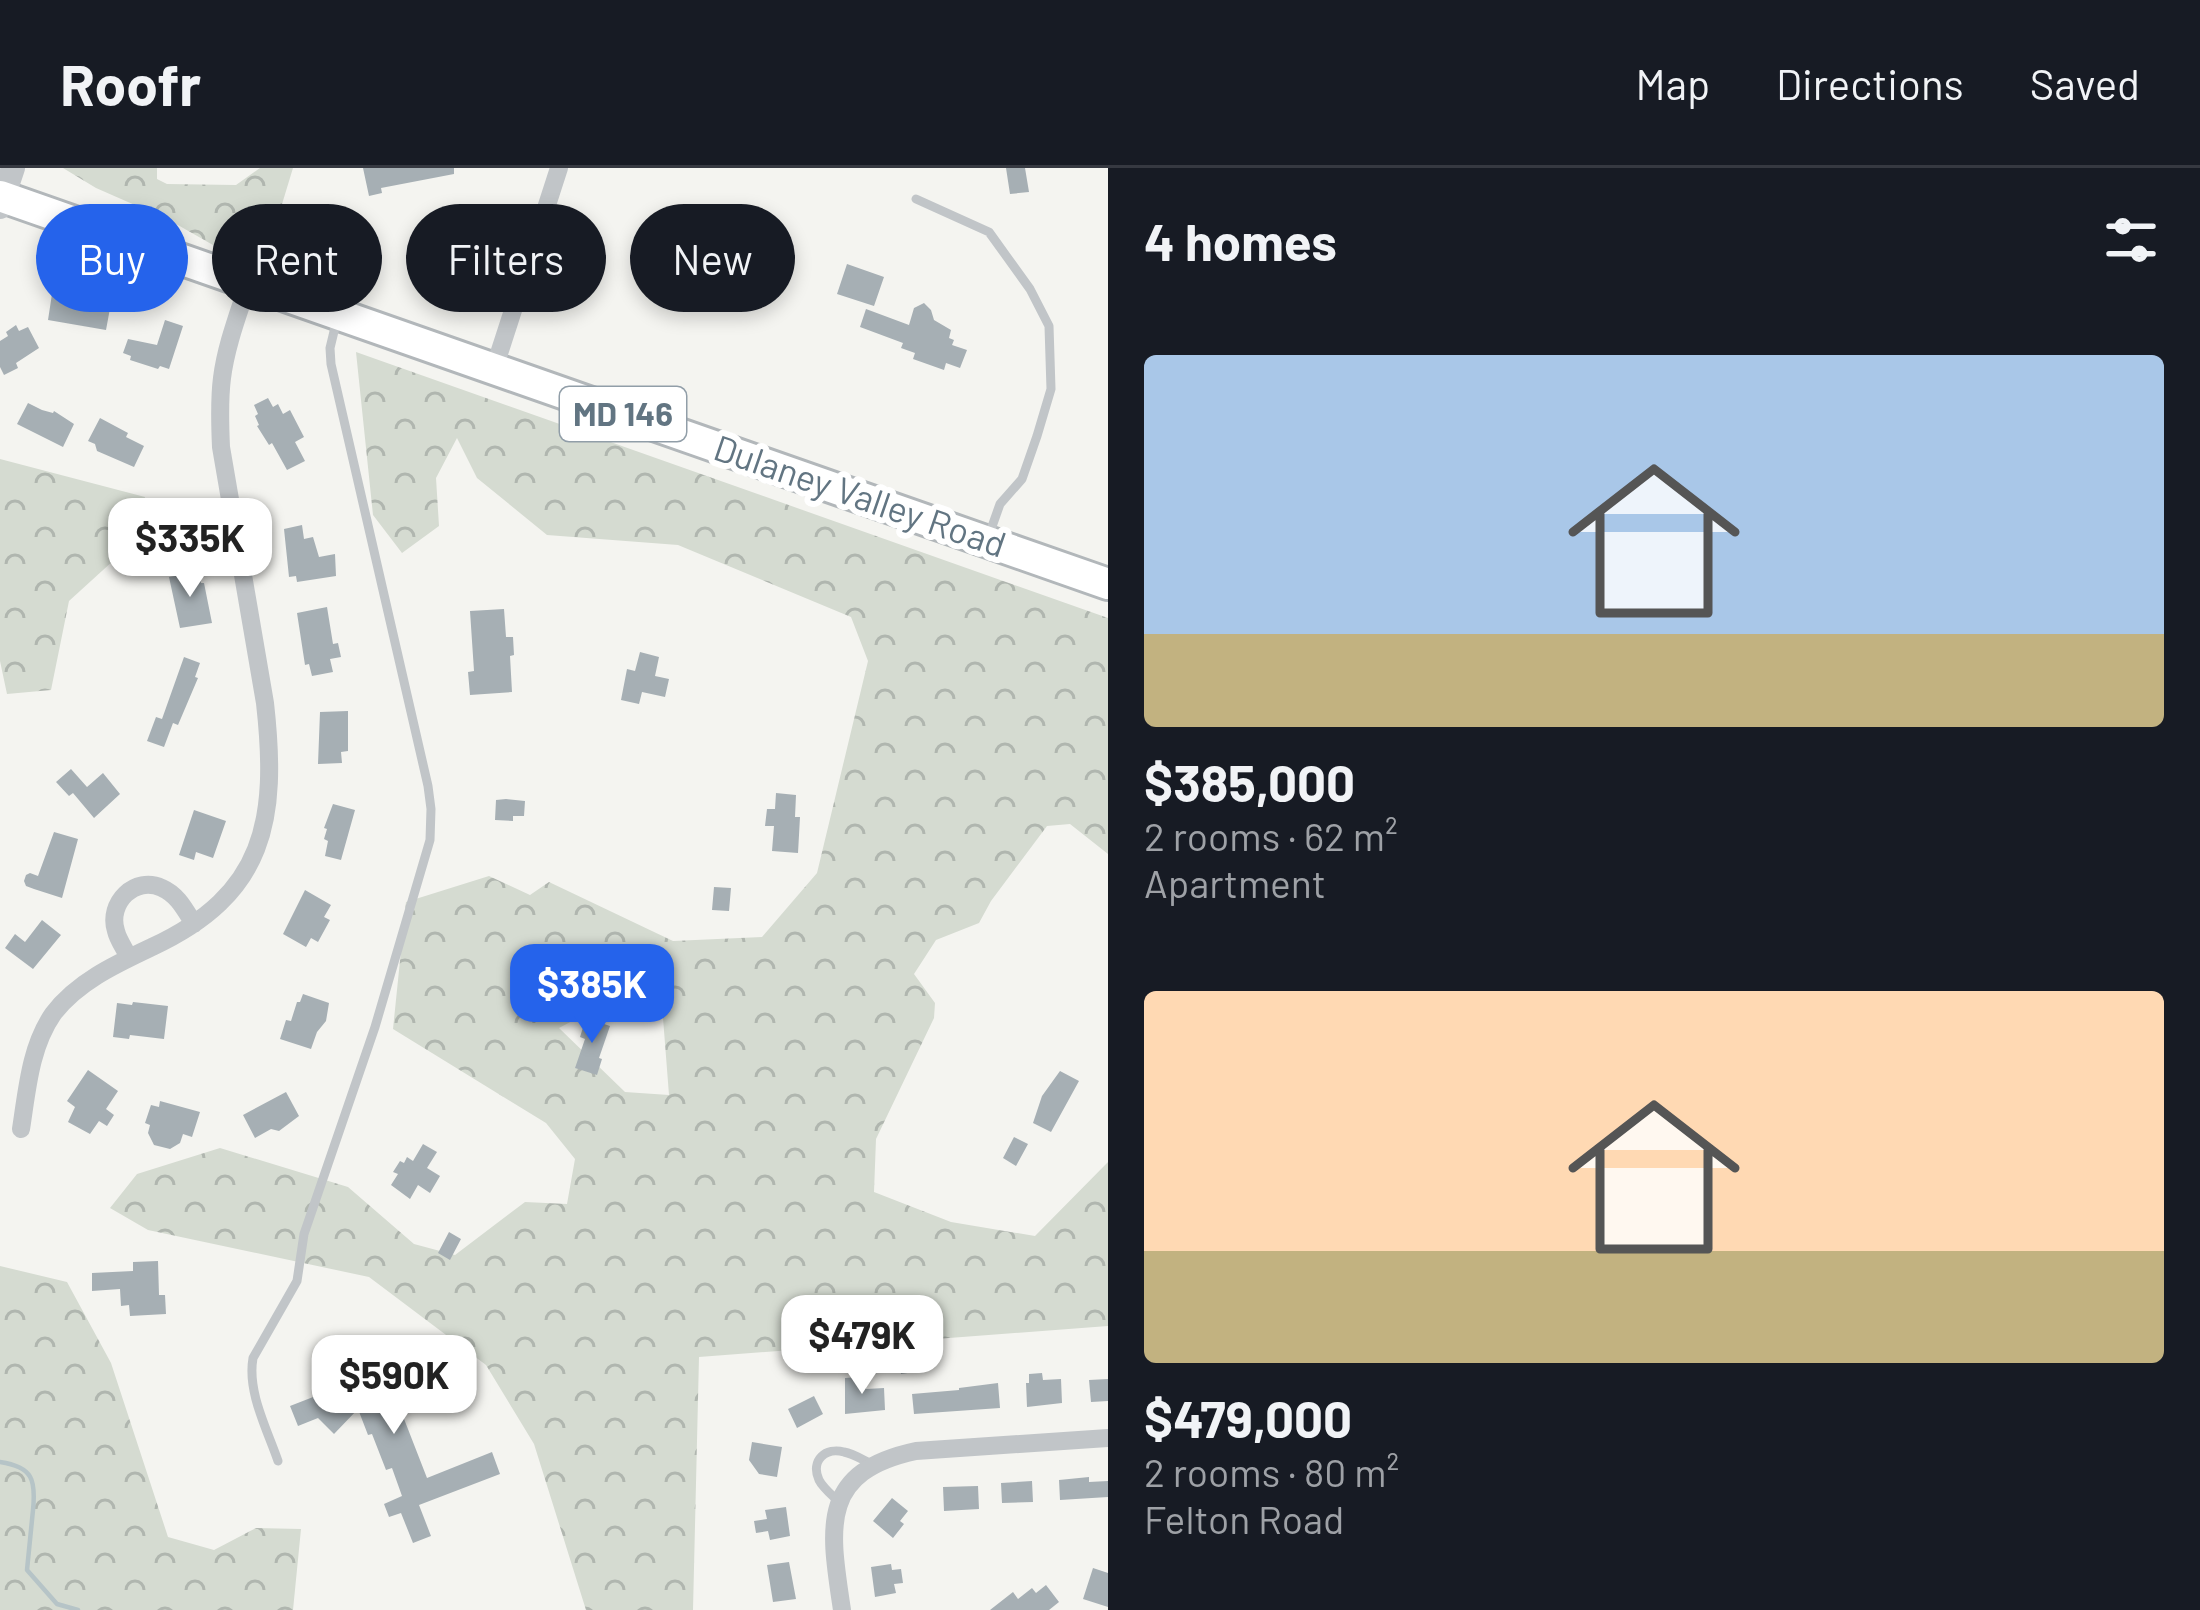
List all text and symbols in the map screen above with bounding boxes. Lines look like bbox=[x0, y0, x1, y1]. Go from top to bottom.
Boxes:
text: Roofr bbox=[60, 49, 201, 117]
text: Map bbox=[1635, 58, 1710, 108]
text: Directions bbox=[1776, 58, 1964, 108]
text: Saved bbox=[2030, 58, 2140, 108]
chip: Buy bbox=[36, 204, 188, 312]
chip: Rent bbox=[212, 204, 382, 312]
chip: Filters bbox=[406, 204, 606, 312]
chip: New bbox=[630, 204, 795, 312]
icon: filters bbox=[2098, 207, 2164, 273]
text: 4 homes bbox=[1144, 210, 1337, 271]
road number: MD 146 bbox=[560, 387, 686, 441]
street label: Dulaney Valley Road bbox=[709, 424, 1012, 565]
icon: home bbox=[1546, 433, 1762, 649]
pin: $335K bbox=[106, 498, 274, 600]
text: $335K bbox=[135, 513, 245, 560]
text: $385,000 bbox=[1144, 751, 1355, 812]
text: 2 rooms · 62 m² bbox=[1144, 812, 1398, 859]
text: Apartment bbox=[1144, 859, 1326, 906]
pin: $385K bbox=[508, 944, 676, 1046]
text: $385K bbox=[537, 959, 647, 1006]
icon: home bbox=[1546, 1069, 1762, 1285]
pin: $479K bbox=[778, 1295, 946, 1397]
text: $479K bbox=[808, 1310, 916, 1357]
pin: $590K bbox=[310, 1335, 478, 1437]
text: $590K bbox=[339, 1350, 449, 1397]
text: $479,000 bbox=[1144, 1387, 1352, 1448]
text: 2 rooms · 80 m² bbox=[1144, 1448, 1399, 1495]
text: Felton Road bbox=[1144, 1495, 1344, 1542]

